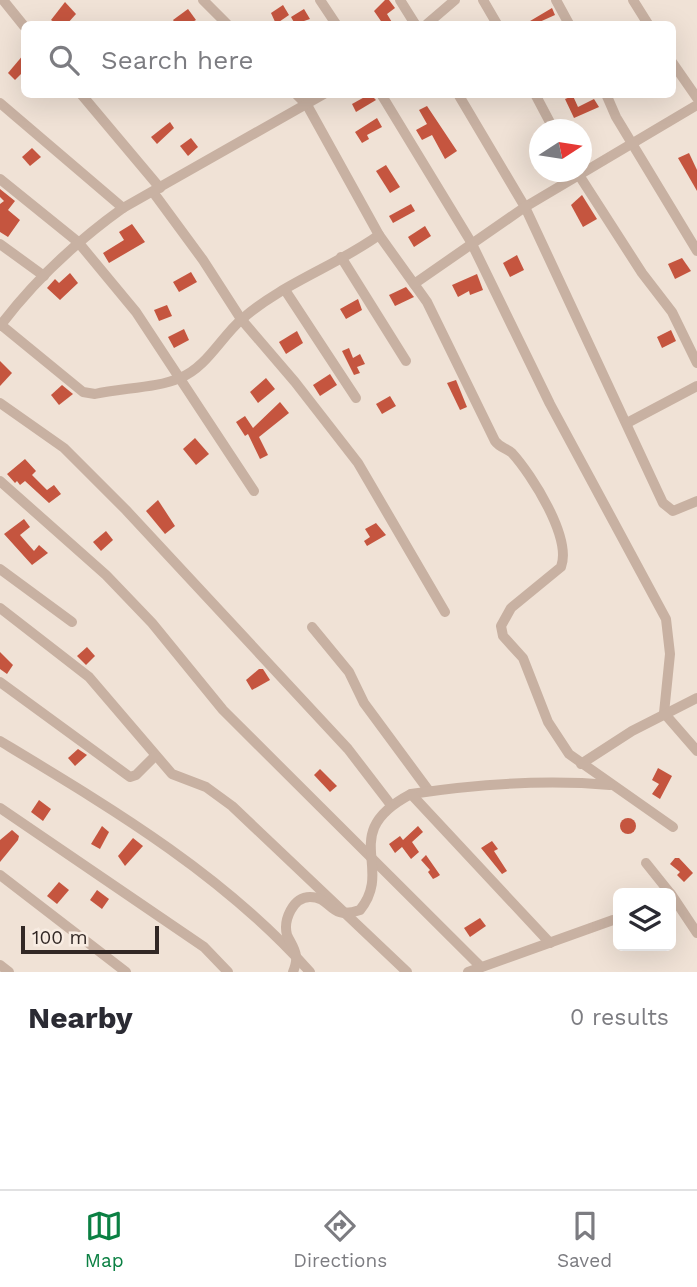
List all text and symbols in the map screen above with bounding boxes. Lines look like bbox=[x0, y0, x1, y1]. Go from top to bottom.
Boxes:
search box bbox=[21, 21, 676, 98]
icon: search bbox=[45, 41, 83, 79]
text: Search here bbox=[101, 45, 253, 75]
north arrow bbox=[529, 119, 592, 182]
map controls bbox=[613, 888, 676, 951]
button: layers bbox=[613, 888, 676, 951]
scale bar bbox=[21, 923, 159, 955]
text: 100 m bbox=[32, 926, 88, 949]
text: Nearby bbox=[28, 1000, 133, 1035]
text: 0 results bbox=[570, 1004, 669, 1031]
tab: Map bbox=[85, 1207, 124, 1272]
tab: Directions bbox=[293, 1207, 387, 1272]
tab: Saved bbox=[557, 1207, 612, 1272]

